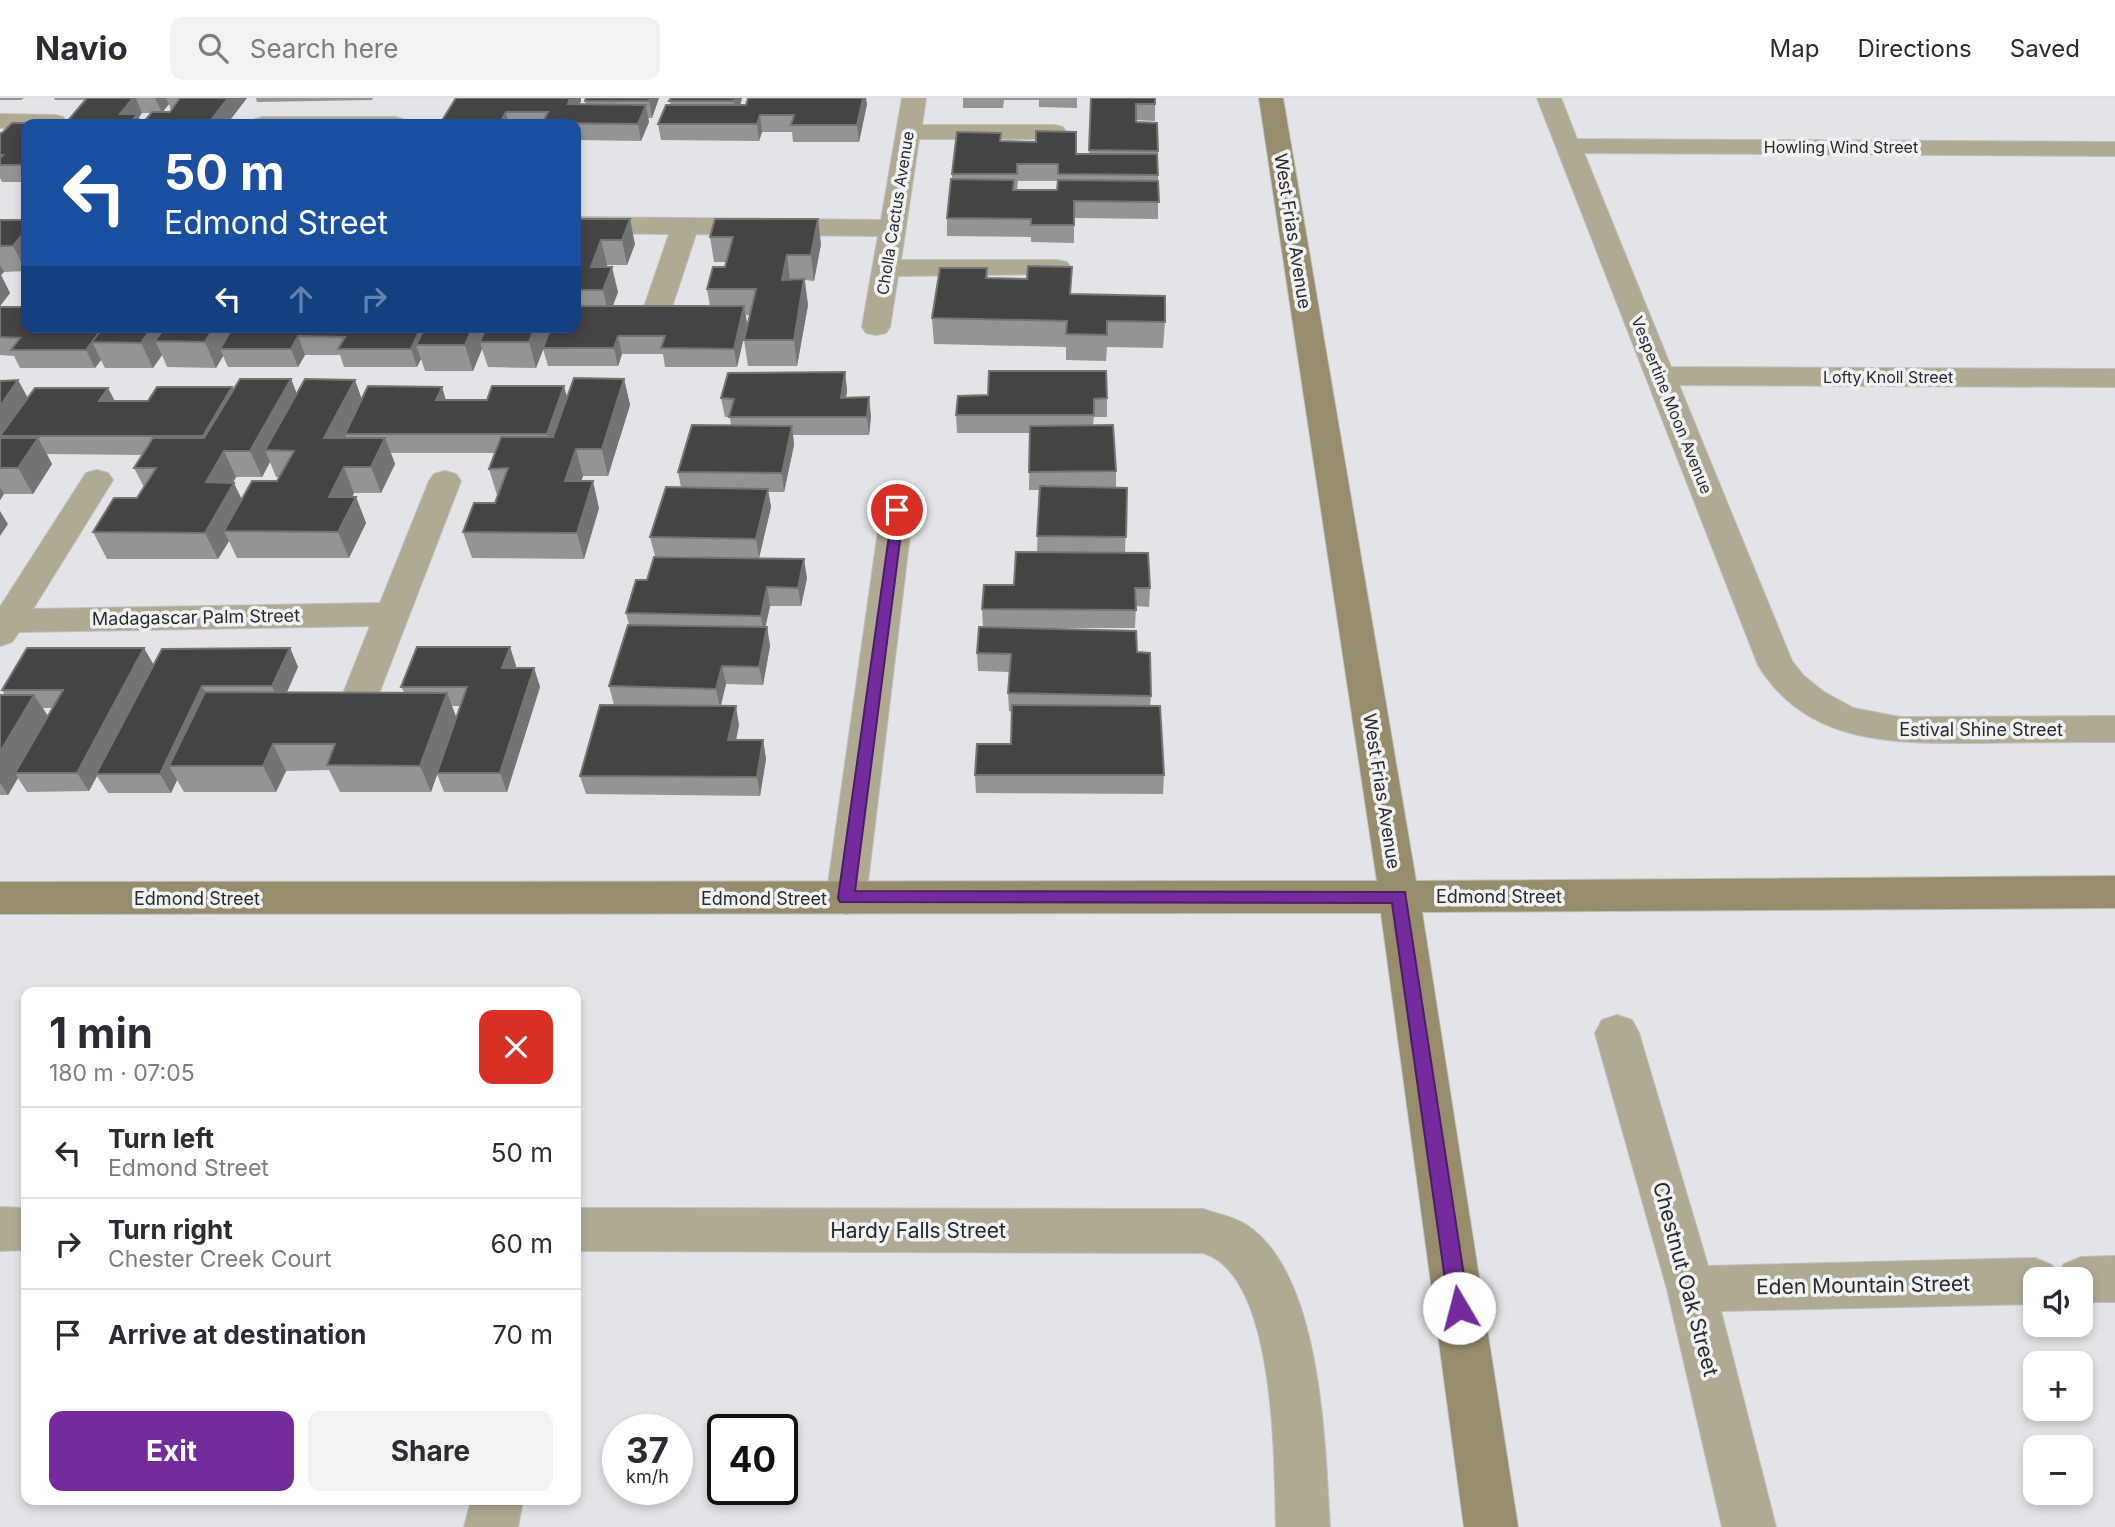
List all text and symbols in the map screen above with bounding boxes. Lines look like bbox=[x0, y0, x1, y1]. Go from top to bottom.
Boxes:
search box bbox=[170, 17, 660, 80]
text: Navio bbox=[35, 28, 128, 68]
icon: search bbox=[194, 29, 232, 67]
text: Search here bbox=[250, 33, 398, 64]
text: Map bbox=[1770, 34, 1819, 63]
text: Directions bbox=[1857, 34, 1972, 63]
text: Saved bbox=[2010, 34, 2080, 63]
street label: Cholla Cactus Avenue bbox=[872, 130, 918, 296]
street label: Howling Wind Street bbox=[1764, 137, 1918, 157]
text: 50 m bbox=[164, 143, 285, 202]
icon: left bbox=[49, 147, 140, 238]
street label: West Frias Avenue bbox=[1270, 152, 1316, 310]
text: Edmond Street bbox=[164, 203, 388, 242]
icon: left bbox=[209, 280, 247, 318]
icon: ahead bbox=[282, 280, 320, 318]
icon: right bbox=[355, 280, 393, 318]
street label: Vespertine Moon Avenue bbox=[1627, 313, 1717, 497]
street label: Lofty Knoll Street bbox=[1823, 367, 1953, 387]
pin bbox=[867, 480, 927, 540]
icon: arrive bbox=[878, 491, 916, 529]
street label: Madagascar Palm Street bbox=[92, 605, 300, 629]
street label: West Frias Avenue bbox=[1359, 712, 1405, 870]
street label: Estival Shine Street bbox=[1899, 719, 2063, 740]
street label: Edmond Street bbox=[1436, 886, 1562, 907]
street label: Edmond Street bbox=[134, 888, 260, 909]
street label: Edmond Street bbox=[701, 888, 827, 909]
text: 1 min bbox=[49, 1007, 153, 1058]
button: close bbox=[479, 1010, 553, 1084]
text: 180 m · 07:05 bbox=[49, 1059, 195, 1087]
text: Turn left bbox=[108, 1123, 214, 1154]
icon: left bbox=[49, 1134, 87, 1172]
text: 50 m bbox=[491, 1137, 553, 1168]
text: Edmond Street bbox=[108, 1154, 269, 1182]
street label: Chestnut Oak Street bbox=[1648, 1179, 1724, 1379]
text: Turn right bbox=[108, 1214, 233, 1245]
street label: Hardy Falls Street bbox=[830, 1218, 1006, 1243]
icon: right bbox=[49, 1225, 87, 1263]
text: 60 m bbox=[490, 1228, 553, 1259]
text: Chester Creek Court bbox=[108, 1245, 332, 1273]
map controls bbox=[2023, 1267, 2093, 1505]
button: sound bbox=[2023, 1267, 2093, 1337]
position arrow bbox=[1422, 1271, 1496, 1345]
street label: Eden Mountain Street bbox=[1756, 1271, 1970, 1299]
icon: arrive bbox=[49, 1316, 87, 1354]
text: Arrive at destination bbox=[108, 1319, 367, 1350]
text: 70 m bbox=[492, 1319, 553, 1350]
button: + bbox=[2023, 1351, 2093, 1421]
button: Exit bbox=[49, 1411, 294, 1491]
button: Share bbox=[308, 1411, 553, 1491]
speed limit sign: 40 bbox=[707, 1414, 798, 1505]
text: 37 bbox=[626, 1429, 669, 1471]
button: − bbox=[2023, 1435, 2093, 1505]
text: km/h bbox=[626, 1466, 669, 1487]

